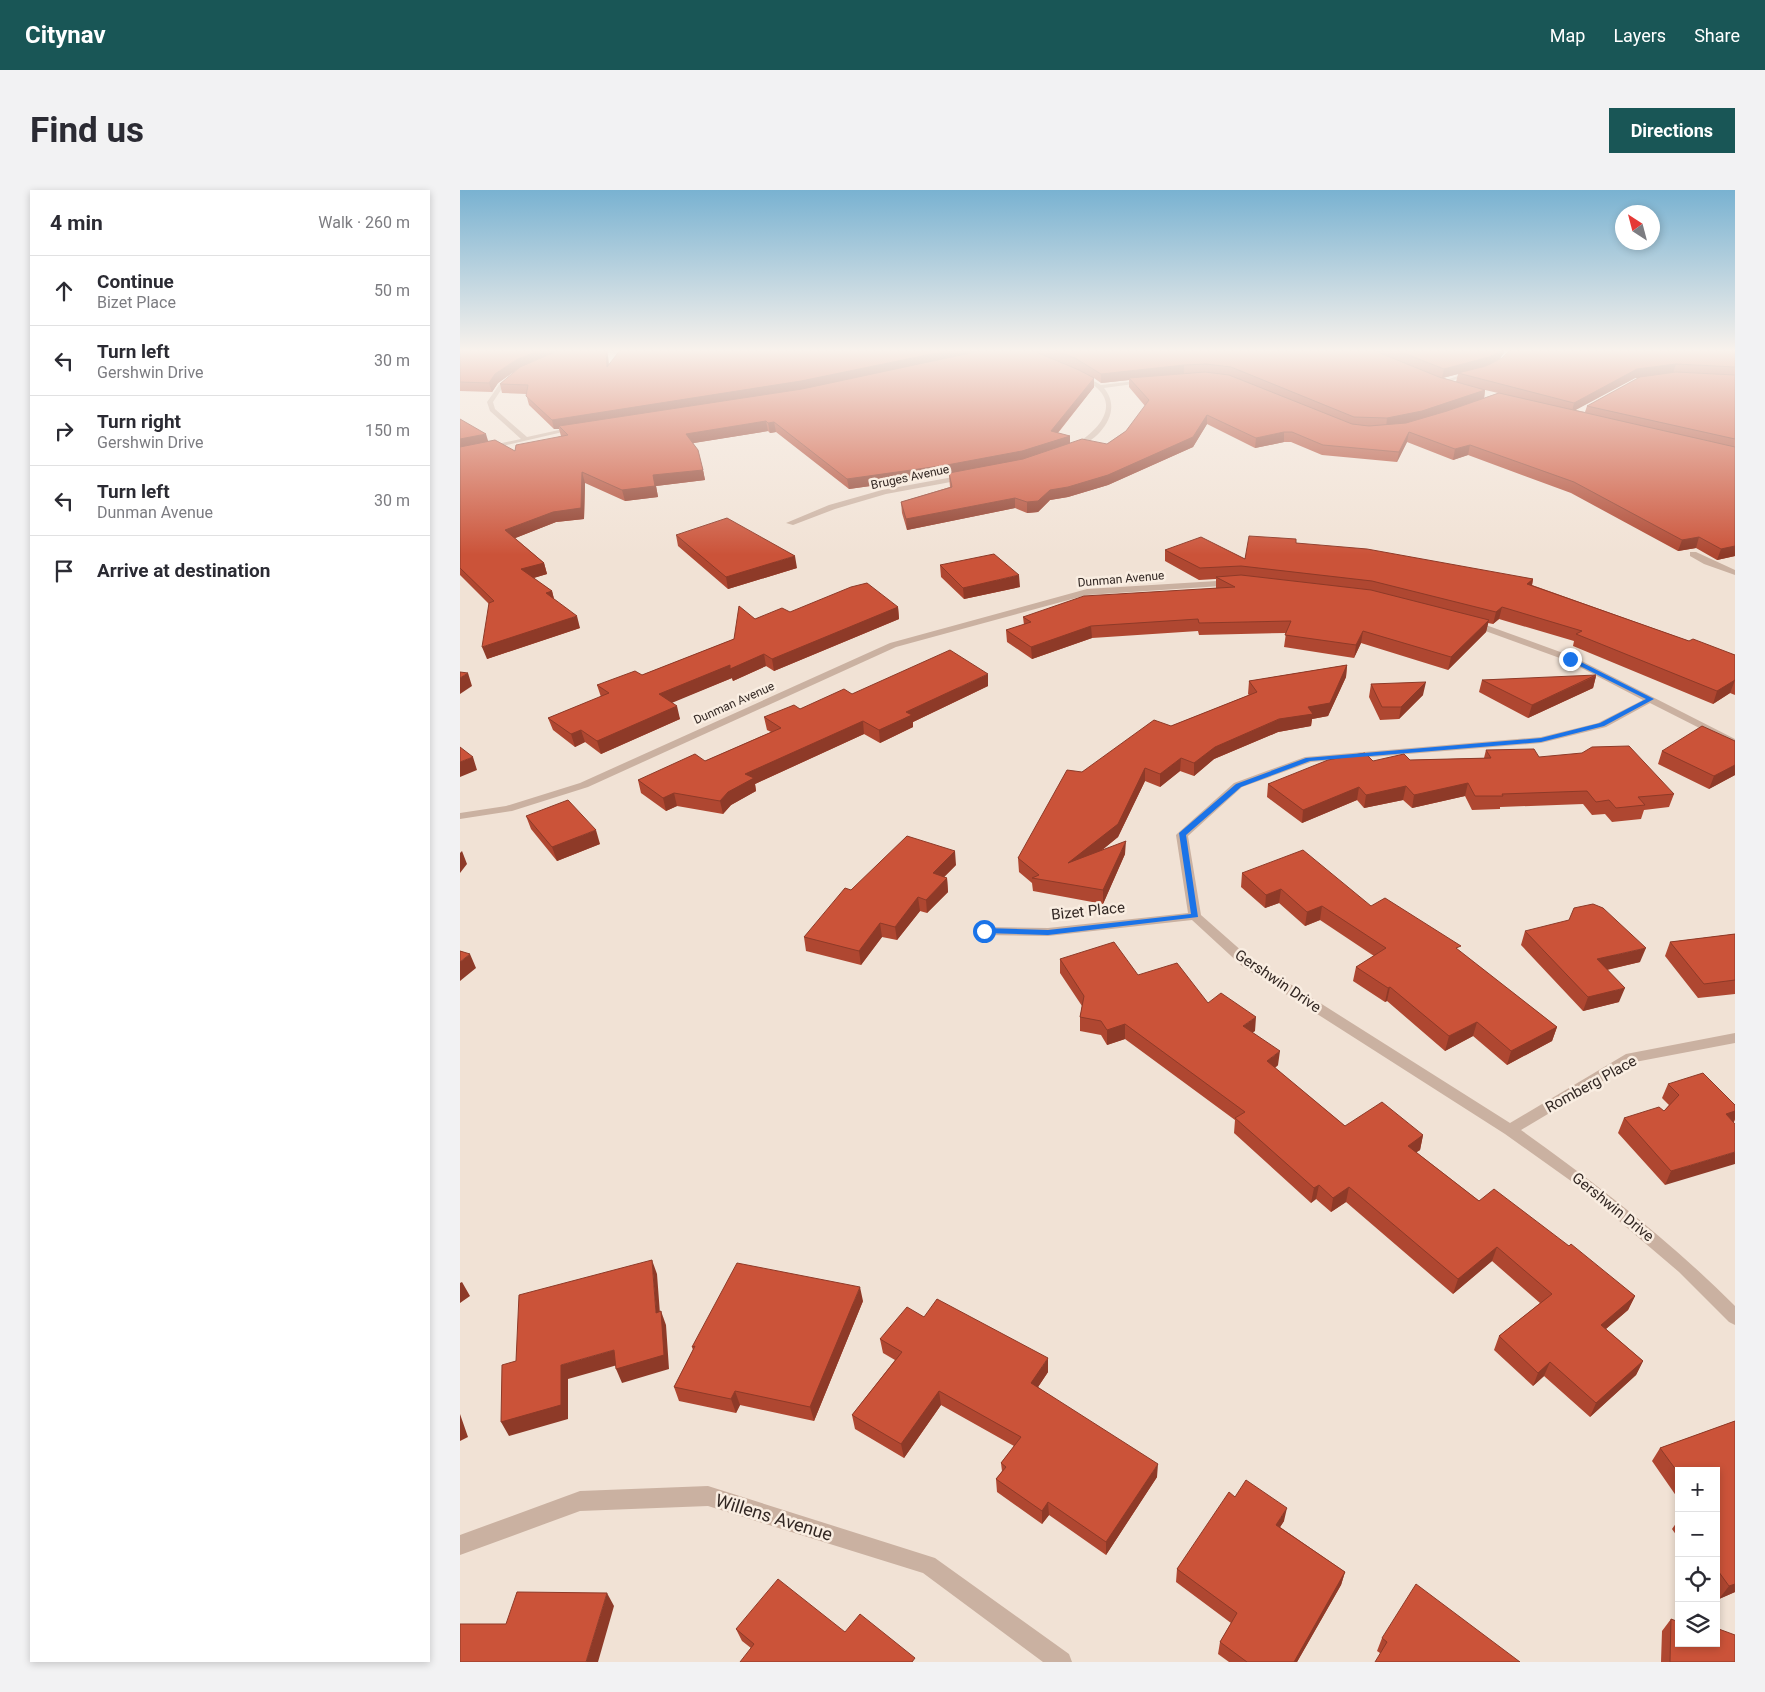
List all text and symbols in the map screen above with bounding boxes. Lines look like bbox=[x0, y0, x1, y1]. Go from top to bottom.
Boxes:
text: Citynav bbox=[25, 21, 106, 49]
text: Map bbox=[1550, 25, 1585, 46]
text: Layers bbox=[1613, 25, 1666, 46]
text: Share bbox=[1694, 25, 1740, 46]
button: Directions bbox=[1609, 108, 1735, 153]
text: Find us bbox=[30, 110, 144, 151]
north arrow bbox=[1615, 205, 1660, 250]
text: 4 min bbox=[50, 211, 103, 235]
text: Walk · 260 m bbox=[318, 213, 410, 232]
text: Continue bbox=[97, 270, 174, 293]
icon: ahead bbox=[50, 277, 78, 305]
text: 50 m bbox=[374, 281, 410, 300]
text: Bizet Place bbox=[97, 293, 176, 312]
text: Turn left bbox=[97, 340, 170, 363]
icon: left bbox=[50, 347, 78, 375]
text: 30 m bbox=[374, 351, 410, 370]
text: Gershwin Drive bbox=[97, 363, 204, 382]
text: Turn right bbox=[97, 410, 181, 433]
icon: right bbox=[50, 417, 78, 445]
text: 150 m bbox=[365, 421, 410, 440]
text: Gershwin Drive bbox=[97, 433, 204, 452]
street label: Bruges Avenue bbox=[870, 462, 950, 492]
text: Turn left bbox=[97, 480, 170, 503]
icon: left bbox=[50, 487, 78, 515]
text: 30 m bbox=[374, 491, 410, 510]
text: Dunman Avenue bbox=[97, 503, 213, 522]
icon: arrive bbox=[50, 557, 78, 585]
text: Arrive at destination bbox=[97, 559, 270, 582]
street label: Dunman Avenue bbox=[1077, 568, 1165, 590]
route end bbox=[1559, 648, 1582, 671]
street label: Dunman Avenue bbox=[691, 679, 777, 727]
street label: Bizet Place bbox=[1050, 898, 1126, 924]
route start bbox=[973, 920, 996, 943]
street label: Gershwin Drive bbox=[1232, 946, 1324, 1016]
street label: Romberg Place bbox=[1542, 1052, 1640, 1116]
street label: Gershwin Drive bbox=[1569, 1169, 1658, 1245]
map controls bbox=[1675, 1467, 1720, 1647]
button: + bbox=[1675, 1467, 1720, 1512]
street label: Willens Avenue bbox=[713, 1489, 835, 1545]
button: − bbox=[1675, 1512, 1720, 1557]
button: locate bbox=[1675, 1557, 1720, 1602]
button: layers bbox=[1675, 1602, 1720, 1647]

